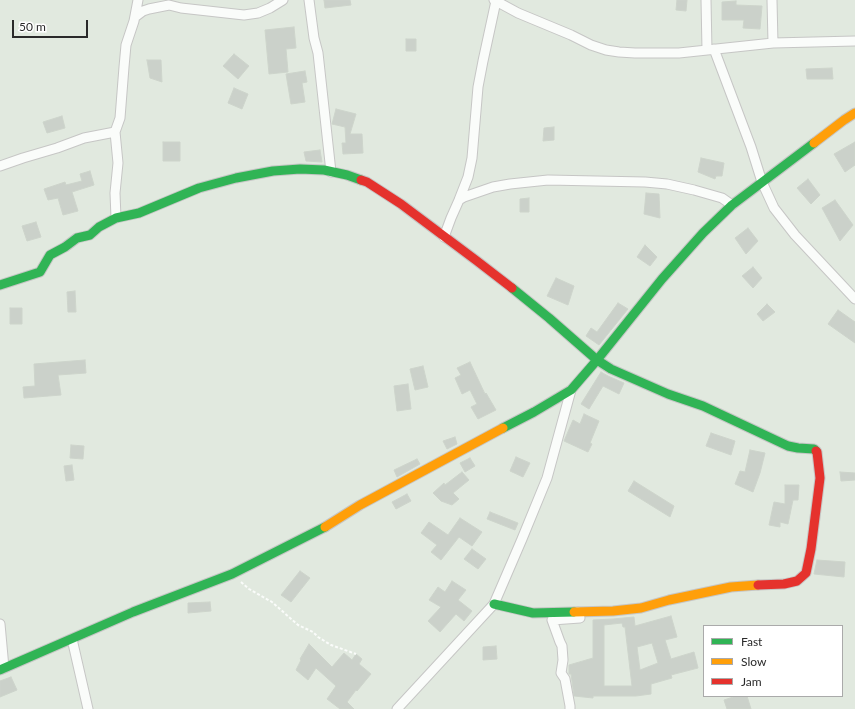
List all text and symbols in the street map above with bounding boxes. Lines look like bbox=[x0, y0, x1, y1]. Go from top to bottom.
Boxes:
scale bar bbox=[14, 12, 90, 38]
text: 50 m bbox=[19, 19, 46, 34]
legend bbox=[703, 625, 843, 697]
text: Fast bbox=[741, 634, 762, 649]
text: Slow bbox=[741, 654, 766, 669]
text: Jam bbox=[741, 674, 762, 689]

